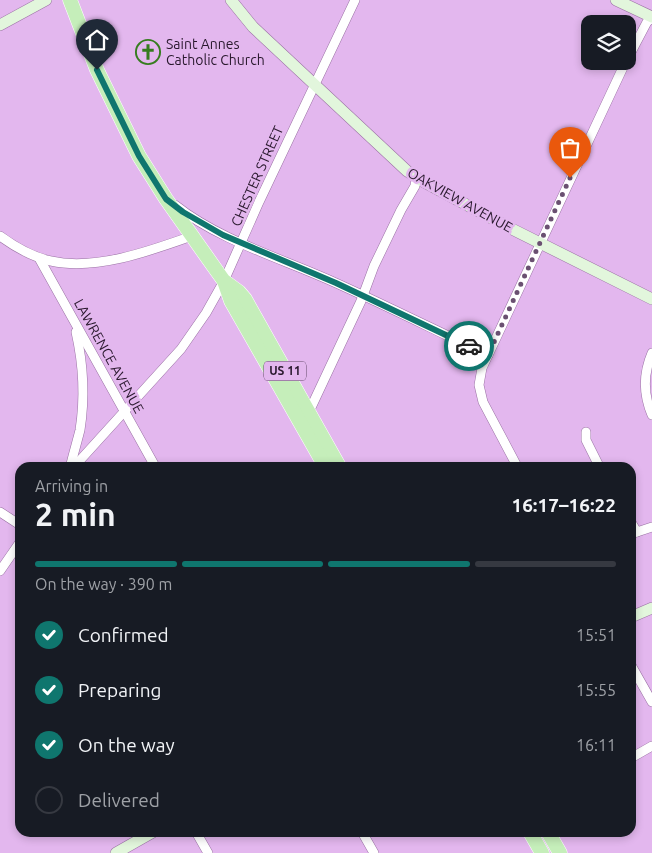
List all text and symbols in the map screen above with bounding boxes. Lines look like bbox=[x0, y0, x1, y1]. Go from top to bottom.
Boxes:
map controls bbox=[581, 15, 636, 70]
button: layers bbox=[581, 15, 636, 70]
pin bbox=[76, 19, 118, 70]
icon: home bbox=[83, 26, 111, 54]
place label: Saint Annes Catholic Church bbox=[166, 36, 265, 68]
church icon: Saint Annes Catholic Church bbox=[135, 39, 161, 65]
street label: CHESTER STREET bbox=[228, 123, 286, 229]
pin bbox=[549, 127, 591, 178]
icon: bag bbox=[556, 134, 584, 162]
street label: OAKVIEW AVENUE bbox=[405, 164, 515, 236]
street label: LAWRENCE AVENUE bbox=[71, 296, 147, 416]
courier bbox=[444, 321, 494, 371]
icon: car bbox=[455, 332, 483, 360]
road number: US 11 bbox=[264, 362, 306, 381]
text: Arriving in bbox=[35, 477, 108, 495]
text: 16:17–16:22 bbox=[511, 494, 616, 516]
text: 2 min bbox=[35, 496, 116, 532]
text: On the way · 390 m bbox=[35, 575, 172, 593]
icon: check bbox=[35, 621, 63, 649]
text: Confirmed bbox=[78, 624, 169, 646]
text: 15:51 bbox=[576, 626, 616, 644]
icon: check bbox=[35, 676, 63, 704]
text: Preparing bbox=[78, 679, 162, 701]
text: 15:55 bbox=[576, 681, 616, 699]
icon: check bbox=[35, 731, 63, 759]
text: On the way bbox=[78, 734, 175, 756]
text: 16:11 bbox=[576, 736, 616, 754]
text: Delivered bbox=[78, 789, 160, 811]

